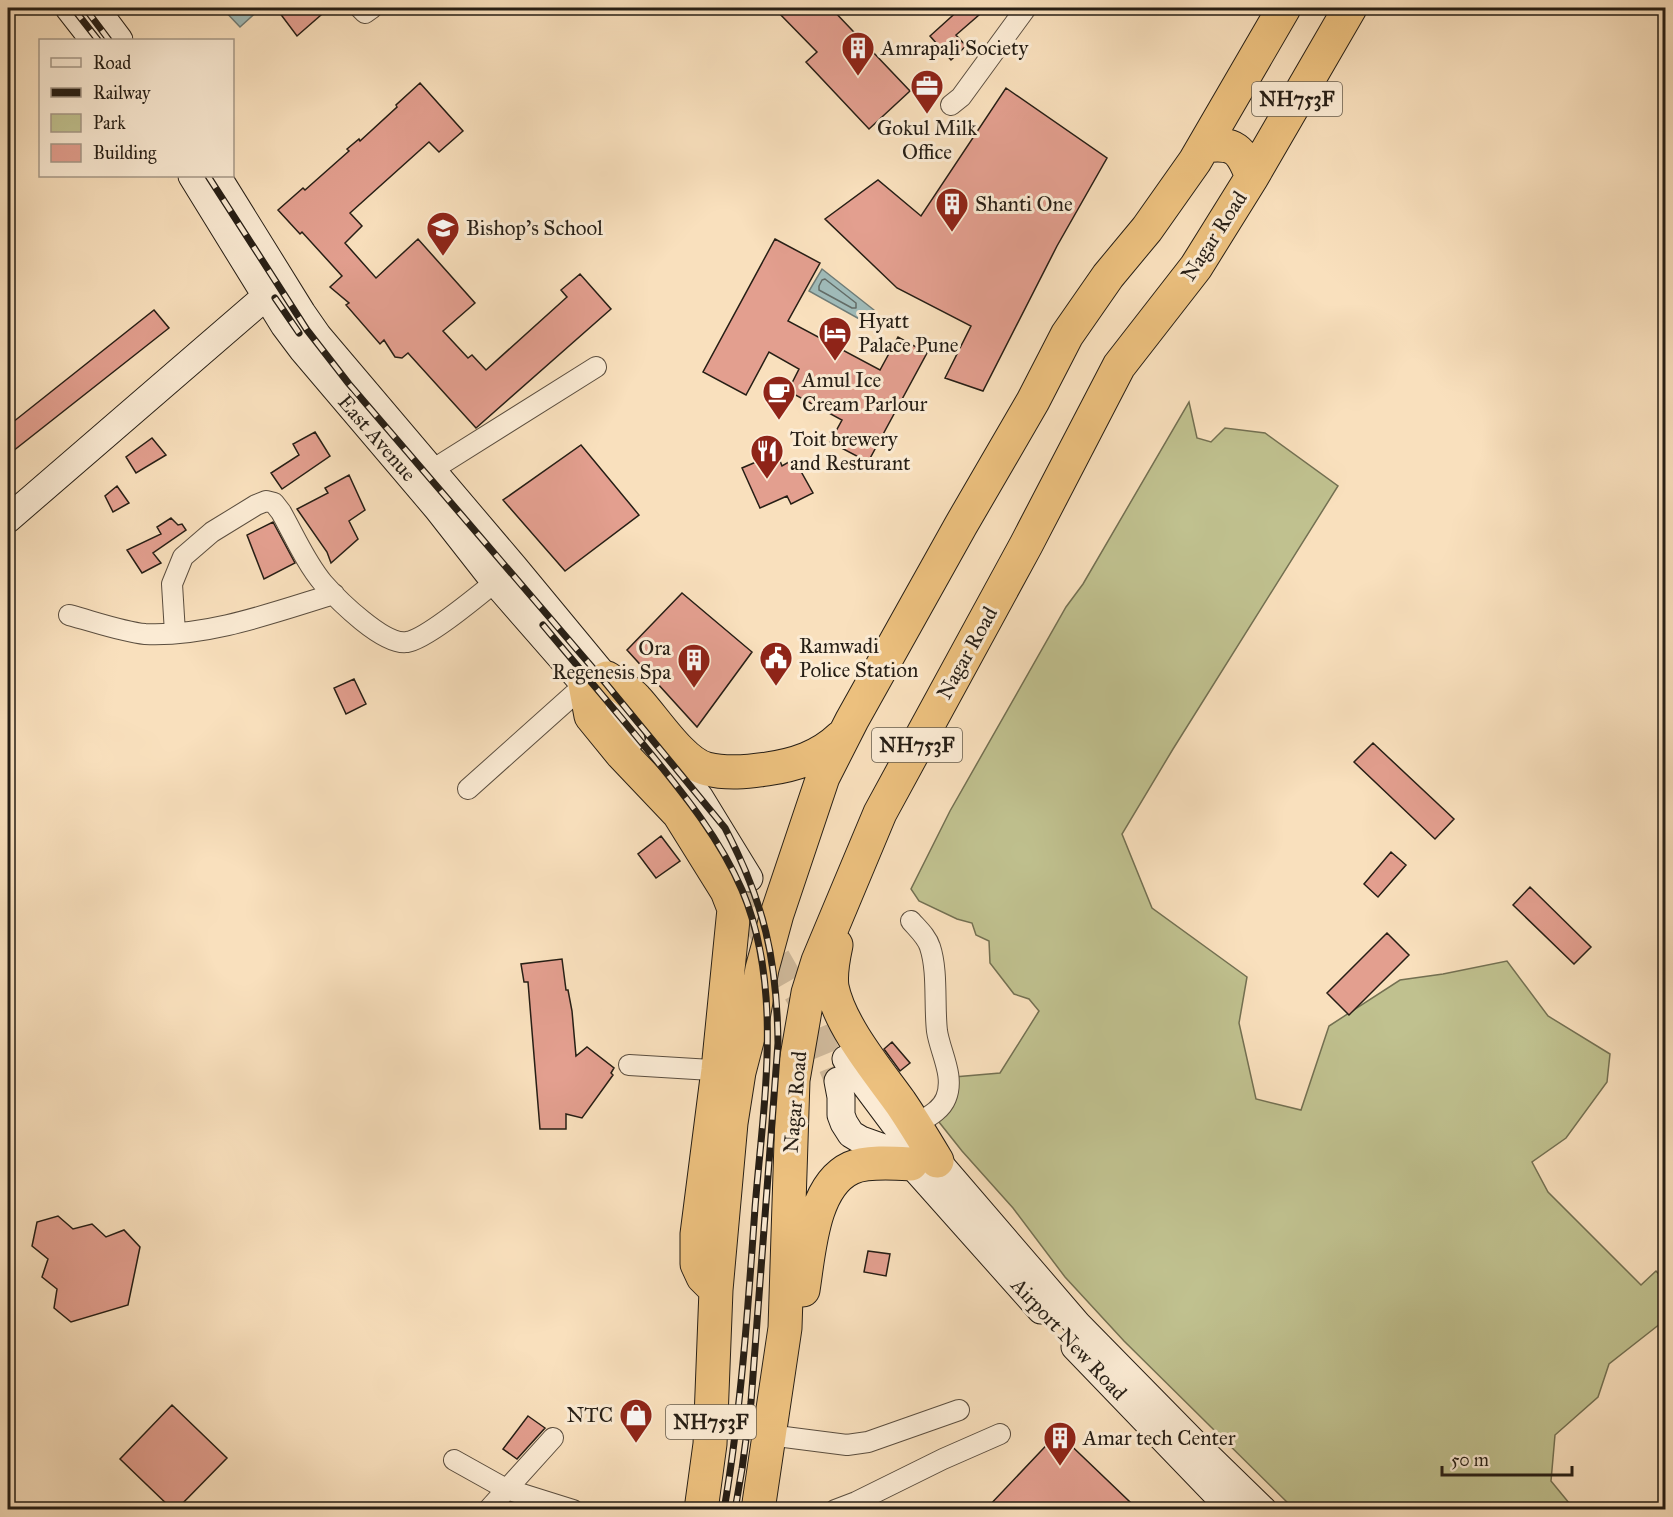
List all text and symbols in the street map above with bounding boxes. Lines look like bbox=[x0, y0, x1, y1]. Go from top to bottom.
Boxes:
building icon: Amrapali Society bbox=[840, 30, 876, 77]
place label: Amrapali Society bbox=[880, 35, 1029, 61]
legend bbox=[39, 39, 234, 177]
text: Road bbox=[93, 52, 131, 74]
office icon: Gokul Milk Office bbox=[909, 68, 945, 115]
text: Railway bbox=[93, 82, 151, 104]
road number: NH753F bbox=[1252, 82, 1342, 116]
text: Park bbox=[93, 112, 126, 134]
place label: Gokul Milk Office bbox=[877, 115, 977, 165]
text: Building bbox=[93, 142, 157, 165]
building icon: Shanti One bbox=[934, 186, 970, 233]
street label: Nagar Road bbox=[1175, 186, 1253, 286]
place label: Shanti One bbox=[975, 191, 1073, 217]
school or university icon: Bishop's School bbox=[425, 210, 461, 257]
place label: Bishop's School bbox=[466, 215, 603, 241]
place label: Hyatt Palace Pune bbox=[858, 308, 959, 358]
hotel icon: Hyatt Palace Pune bbox=[817, 315, 853, 362]
place label: Amul Ice Cream Parlour bbox=[801, 367, 928, 417]
cafe icon: Amul Ice Cream Parlour bbox=[761, 374, 797, 421]
street label: East Avenue bbox=[332, 389, 422, 487]
place label: Toit brewery and Resturant bbox=[790, 426, 911, 476]
restaurant icon: Toit brewery and Resturant bbox=[749, 433, 785, 480]
street label: Nagar Road bbox=[931, 602, 1003, 704]
place label: Ramwadi Police Station bbox=[799, 633, 918, 683]
place label: Ora Regenesis Spa bbox=[552, 635, 671, 685]
public building icon: Ramwadi Police Station bbox=[758, 640, 794, 687]
building icon: Ora Regenesis Spa bbox=[676, 642, 712, 689]
road number: NH753F bbox=[872, 728, 962, 762]
street label: Nagar Road bbox=[778, 1050, 812, 1154]
street label: Airport New Road bbox=[1005, 1272, 1133, 1406]
shop icon: NTC bbox=[618, 1397, 654, 1444]
place label: NTC bbox=[566, 1402, 613, 1428]
road number: NH753F bbox=[666, 1405, 756, 1439]
building icon: Amar tech Center bbox=[1042, 1420, 1078, 1467]
place label: Amar tech Center bbox=[1082, 1425, 1236, 1451]
scale bar bbox=[1442, 1439, 1572, 1477]
text: 50 m bbox=[1451, 1449, 1489, 1471]

